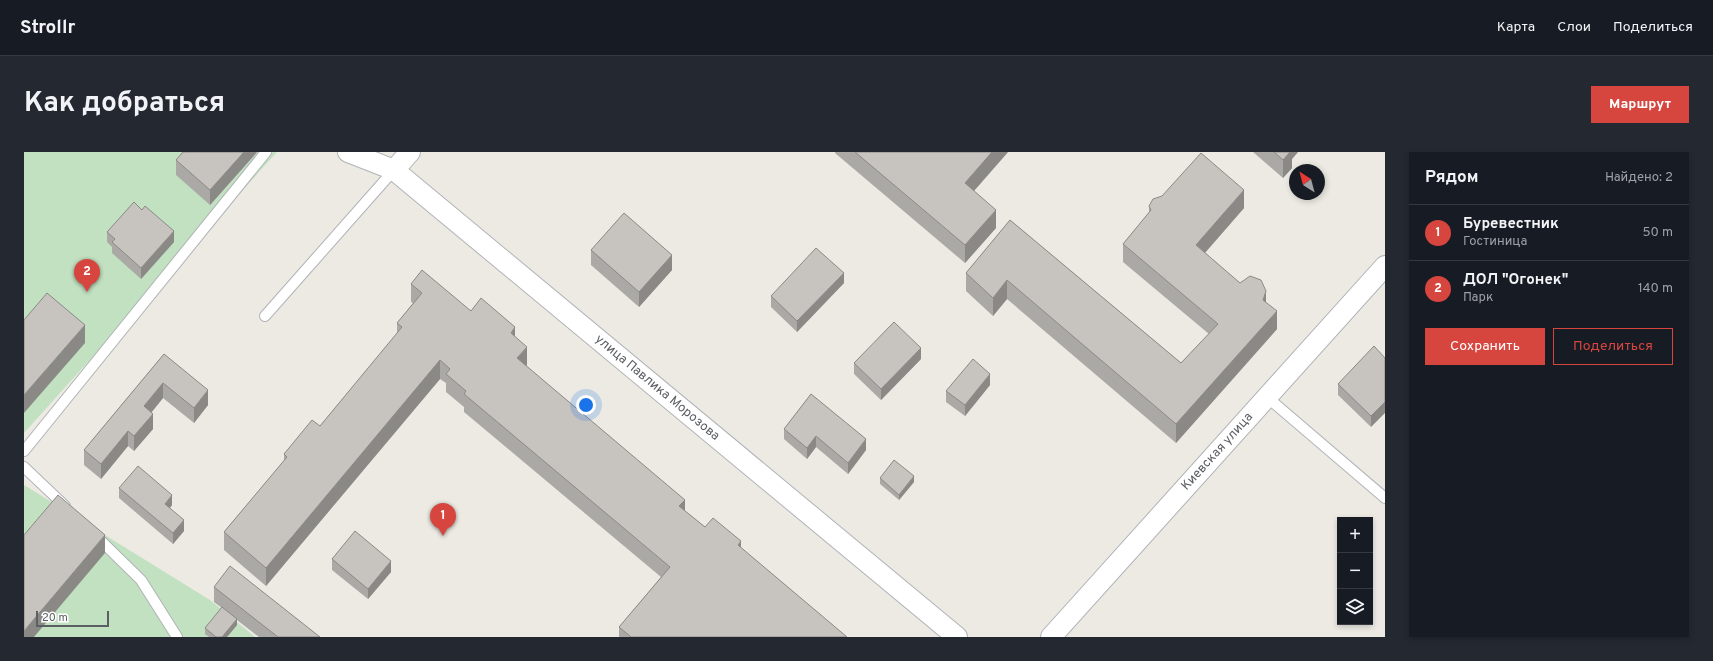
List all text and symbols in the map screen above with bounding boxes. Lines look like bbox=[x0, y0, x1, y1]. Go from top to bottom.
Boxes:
text: Strollr bbox=[20, 16, 75, 40]
text: Карта bbox=[1497, 19, 1535, 36]
text: Слои bbox=[1557, 19, 1591, 36]
text: Поделиться bbox=[1613, 19, 1693, 36]
text: Как добраться bbox=[24, 86, 225, 122]
button: Маршрут bbox=[1591, 86, 1689, 123]
north arrow bbox=[1289, 164, 1325, 200]
text: Рядом bbox=[1425, 167, 1478, 189]
text: Найдено: 2 bbox=[1605, 170, 1673, 186]
text: Буревестник bbox=[1463, 215, 1559, 234]
text: 1 bbox=[1435, 225, 1441, 241]
text: 50 m bbox=[1643, 225, 1673, 241]
text: Гостиница bbox=[1463, 234, 1527, 250]
pin: 2 bbox=[74, 259, 100, 292]
text: ДОЛ "Огонек" bbox=[1463, 271, 1568, 290]
text: 2 bbox=[1434, 281, 1442, 297]
text: 140 m bbox=[1638, 281, 1673, 297]
text: Парк bbox=[1463, 290, 1493, 306]
button: Сохранить bbox=[1425, 328, 1545, 365]
button: Поделиться bbox=[1553, 328, 1673, 365]
street label: улица Павлика Морозова bbox=[591, 332, 723, 445]
your location bbox=[576, 395, 596, 415]
street label: Киевская улица bbox=[1178, 410, 1257, 494]
pin: 1 bbox=[430, 503, 456, 536]
map controls bbox=[1337, 517, 1373, 625]
button: + bbox=[1337, 517, 1373, 553]
button: − bbox=[1337, 553, 1373, 589]
button: layers bbox=[1337, 589, 1373, 625]
scale bar bbox=[36, 609, 109, 628]
text: 20 m bbox=[42, 611, 68, 625]

